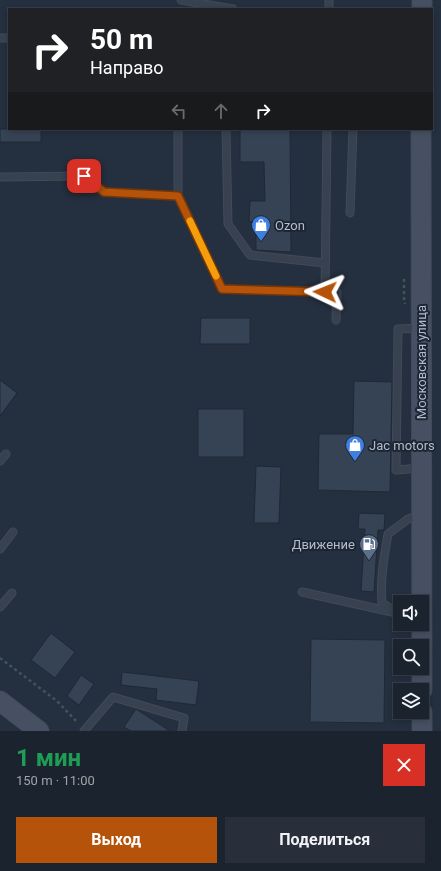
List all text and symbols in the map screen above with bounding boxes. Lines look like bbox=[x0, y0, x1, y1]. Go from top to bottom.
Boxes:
text: 50 m bbox=[90, 23, 153, 56]
icon: right bbox=[24, 24, 76, 76]
text: Направо bbox=[90, 57, 163, 78]
icon: left bbox=[168, 100, 190, 122]
icon: ahead bbox=[210, 100, 232, 122]
icon: right bbox=[252, 100, 274, 122]
pin bbox=[67, 159, 101, 193]
icon: arrive bbox=[73, 165, 95, 187]
shop icon: Ozon bbox=[250, 214, 272, 242]
place label: Ozon bbox=[275, 218, 305, 233]
position arrow bbox=[304, 271, 346, 313]
street label: Московская улица bbox=[414, 305, 429, 419]
shop icon: Jac motors bbox=[344, 434, 366, 462]
place label: Jac motors bbox=[369, 438, 435, 453]
fuel station icon: Движение bbox=[358, 533, 380, 561]
place label: Движение bbox=[292, 537, 355, 552]
map controls bbox=[393, 595, 429, 719]
button: sound bbox=[393, 595, 429, 631]
button: search bbox=[393, 639, 429, 675]
button: layers bbox=[393, 683, 429, 719]
text: 1 мин bbox=[16, 744, 81, 772]
button: close bbox=[383, 744, 425, 786]
text: 150 m · 11:00 bbox=[16, 773, 95, 788]
button: Выход bbox=[16, 817, 217, 863]
button: Поделиться bbox=[225, 817, 425, 863]

